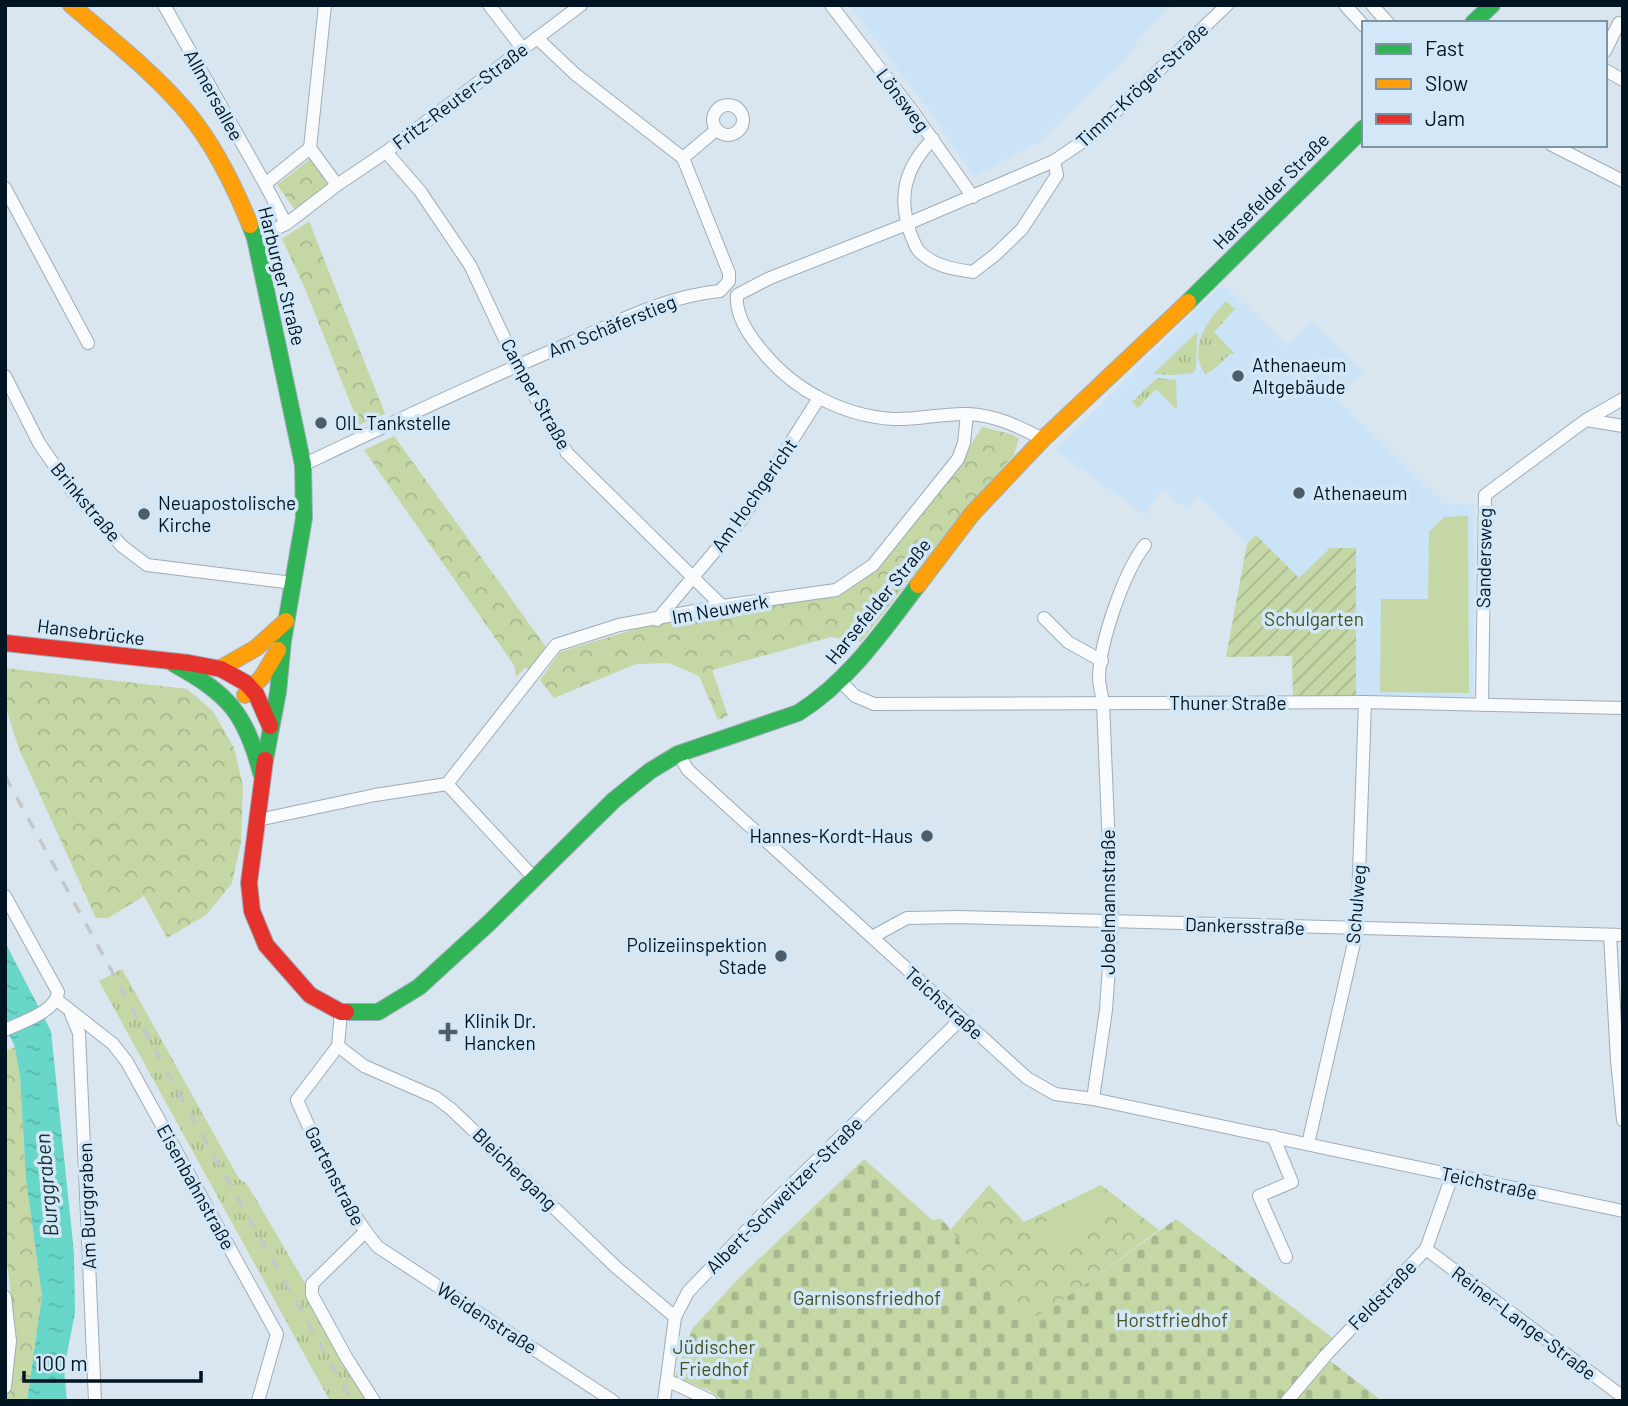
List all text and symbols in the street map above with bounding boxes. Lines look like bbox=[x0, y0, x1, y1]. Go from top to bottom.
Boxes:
street label: Timm-Kröger-Straße bbox=[1071, 17, 1213, 152]
legend bbox=[1362, 21, 1607, 147]
text: Fast bbox=[1425, 35, 1465, 60]
street label: Fritz-Reuter-Straße bbox=[388, 37, 532, 154]
street label: Allmersallee bbox=[180, 45, 249, 144]
street label: Lönsweg bbox=[872, 63, 935, 136]
text: Slow bbox=[1425, 70, 1468, 95]
text: Jam bbox=[1425, 105, 1465, 130]
street label: Harsefelder Straße bbox=[1208, 128, 1334, 254]
street label: Harburger Straße bbox=[254, 204, 311, 348]
street label: Am Schäferstieg bbox=[544, 289, 679, 362]
street label: Camper Straße bbox=[496, 334, 576, 453]
place label: Athenaeum Altgebäude bbox=[1252, 353, 1346, 398]
marker: Athenaeum Altgebäude bbox=[1230, 368, 1246, 384]
place label: OIL Tankstelle bbox=[335, 411, 451, 434]
marker: OIL Tankstelle bbox=[313, 415, 329, 431]
street label: Am Hochgericht bbox=[706, 434, 801, 556]
street label: Brinkstraße bbox=[46, 457, 126, 546]
place label: Athenaeum bbox=[1313, 481, 1407, 504]
marker: Athenaeum bbox=[1291, 485, 1307, 501]
place label: Neuapostolische Kirche bbox=[158, 491, 296, 536]
marker: Neuapostolische Kirche bbox=[136, 506, 152, 522]
street label: Sandersweg bbox=[1471, 508, 1496, 608]
street label: Harsefelder Straße bbox=[820, 533, 935, 668]
street label: Im Neuwerk bbox=[670, 589, 770, 628]
park label: Schulgarten bbox=[1264, 607, 1364, 630]
street label: Hansebrücke bbox=[36, 613, 146, 650]
street label: Thuner Straße bbox=[1169, 691, 1287, 714]
place label: Hannes-Kordt-Haus bbox=[749, 824, 913, 847]
marker: Hannes-Kordt-Haus bbox=[919, 828, 935, 844]
street label: Jobelmannstraße bbox=[1096, 829, 1119, 975]
street label: Schulweg bbox=[1341, 863, 1370, 945]
street label: Dankersstraße bbox=[1185, 912, 1305, 939]
place label: Polizeiinspektion Stade bbox=[627, 933, 767, 978]
marker: Polizeiinspektion Stade bbox=[773, 948, 789, 964]
street label: Teichstraße bbox=[900, 961, 988, 1044]
place label: Klinik Dr. Hancken bbox=[464, 1009, 537, 1054]
marker: Klinik Dr. Hancken bbox=[438, 1022, 458, 1042]
street label: Albert-Schweitzer-Straße bbox=[701, 1112, 867, 1278]
street label: Eisenbahnstraße bbox=[153, 1120, 240, 1253]
street label: Gartenstraße bbox=[301, 1122, 370, 1229]
street label: Bleichergang bbox=[468, 1123, 562, 1215]
water label: Burggraben bbox=[29, 1133, 62, 1238]
street label: Am Burggraben bbox=[73, 1142, 100, 1270]
street label: Teichstraße bbox=[1439, 1161, 1539, 1204]
street label: Feldstraße bbox=[1343, 1255, 1421, 1334]
street label: Reiner-Lange-Straße bbox=[1448, 1261, 1601, 1384]
street label: Weidenstraße bbox=[433, 1277, 542, 1358]
park label: Garnisonsfriedhof bbox=[793, 1286, 941, 1309]
park label: Horstfriedhof bbox=[1116, 1308, 1228, 1331]
park label: Jüdischer Friedhof bbox=[673, 1335, 755, 1380]
scale bar bbox=[24, 1340, 201, 1384]
text: 100 m bbox=[35, 1350, 88, 1375]

